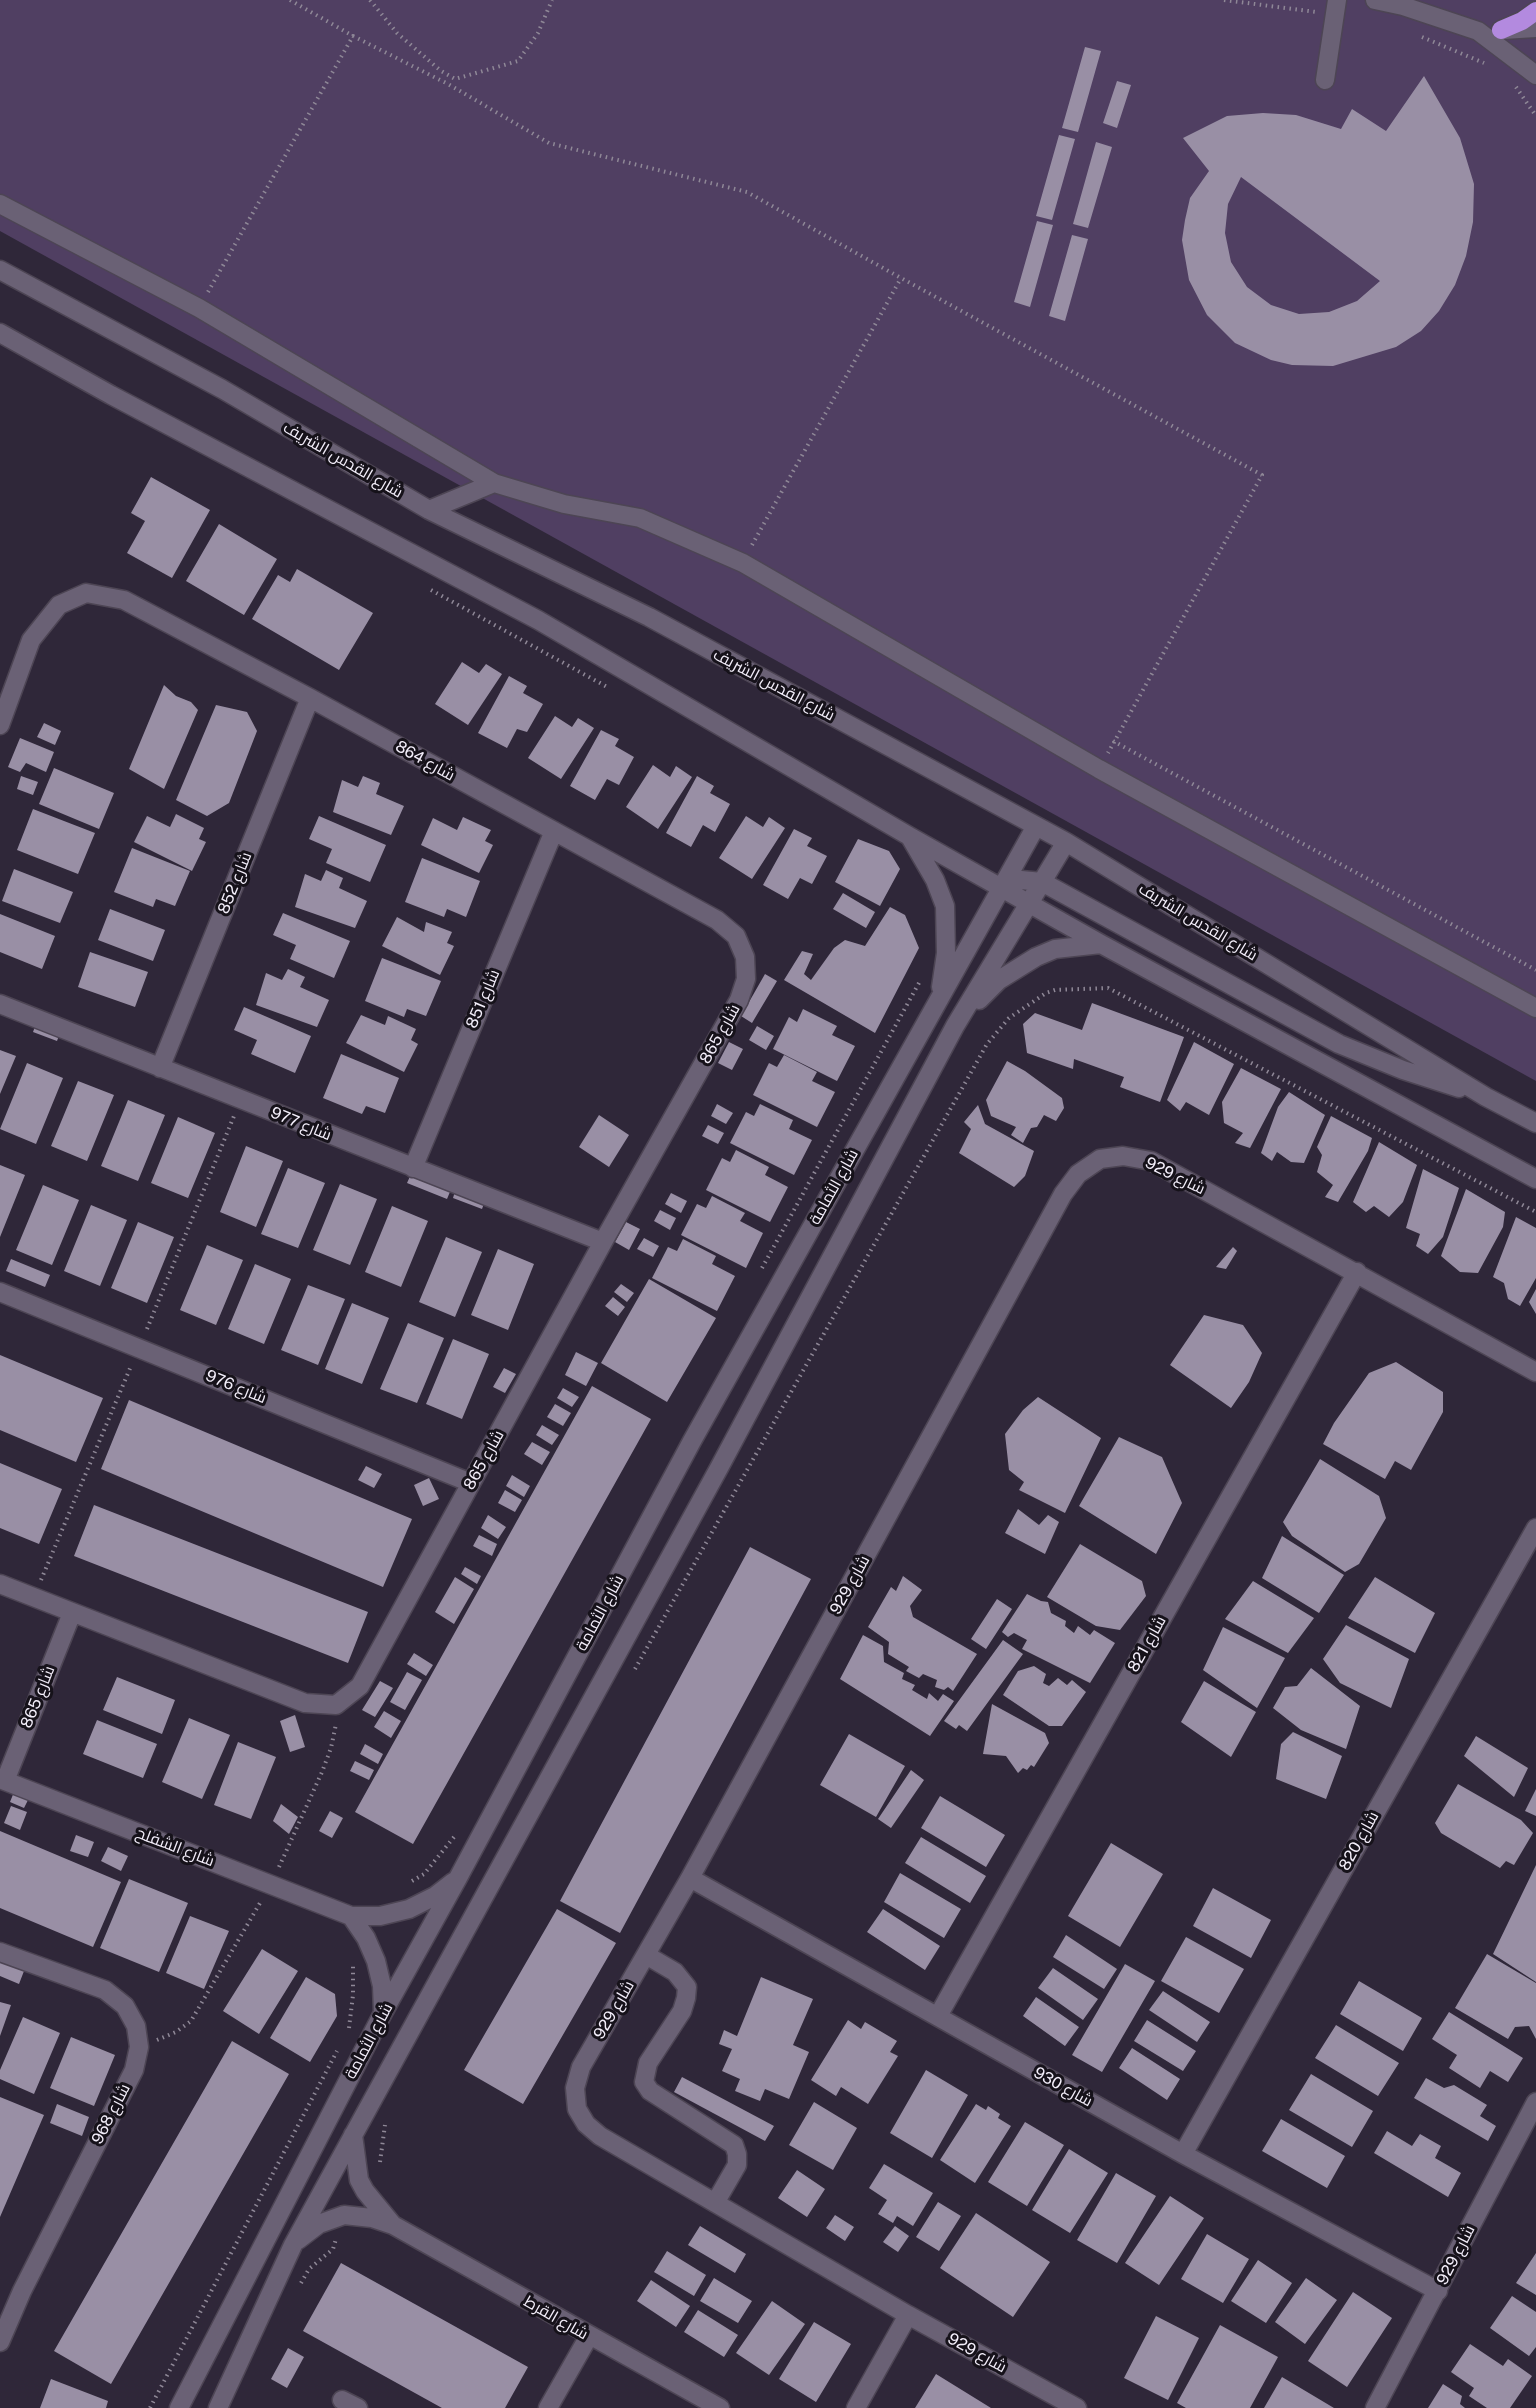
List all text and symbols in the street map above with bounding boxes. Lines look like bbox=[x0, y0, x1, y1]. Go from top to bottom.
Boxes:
street label: شارع القدس الشريف bbox=[280, 418, 406, 502]
street label: شارع القدس الشريف bbox=[710, 645, 838, 725]
street label: شارع 864 bbox=[392, 737, 458, 785]
street label: شارع 852 bbox=[214, 849, 256, 917]
street label: شارع القدس الشريف bbox=[1135, 879, 1261, 965]
street label: شارع 851 bbox=[462, 967, 504, 1031]
street label: شارع 865 bbox=[696, 1001, 744, 1067]
street label: شارع 977 bbox=[268, 1103, 334, 1145]
street label: شارع الثمامة bbox=[805, 1146, 863, 1228]
street label: شارع 929 bbox=[1142, 1153, 1208, 1199]
street label: شارع 976 bbox=[203, 1366, 269, 1408]
street label: شارع 865 bbox=[460, 1427, 508, 1493]
street label: شارع 929 bbox=[826, 1552, 874, 1618]
street label: شارع الثمامة bbox=[572, 1572, 628, 1654]
street label: شارع 821 bbox=[1124, 1613, 1170, 1675]
street label: شارع 865 bbox=[17, 1663, 59, 1731]
street label: شارع 820 bbox=[1335, 1808, 1383, 1874]
street label: شارع الشفلح bbox=[133, 1823, 217, 1871]
street label: شارع 929 bbox=[590, 1977, 638, 2043]
street label: شارع الثمامة bbox=[341, 2000, 397, 2082]
street label: شارع 930 bbox=[1030, 2063, 1096, 2111]
street label: شارع 968 bbox=[88, 2081, 134, 2147]
street label: شارع 929 bbox=[1433, 2222, 1479, 2288]
street label: شارع القرط bbox=[521, 2292, 591, 2344]
street label: شارع 929 bbox=[944, 2329, 1010, 2377]

